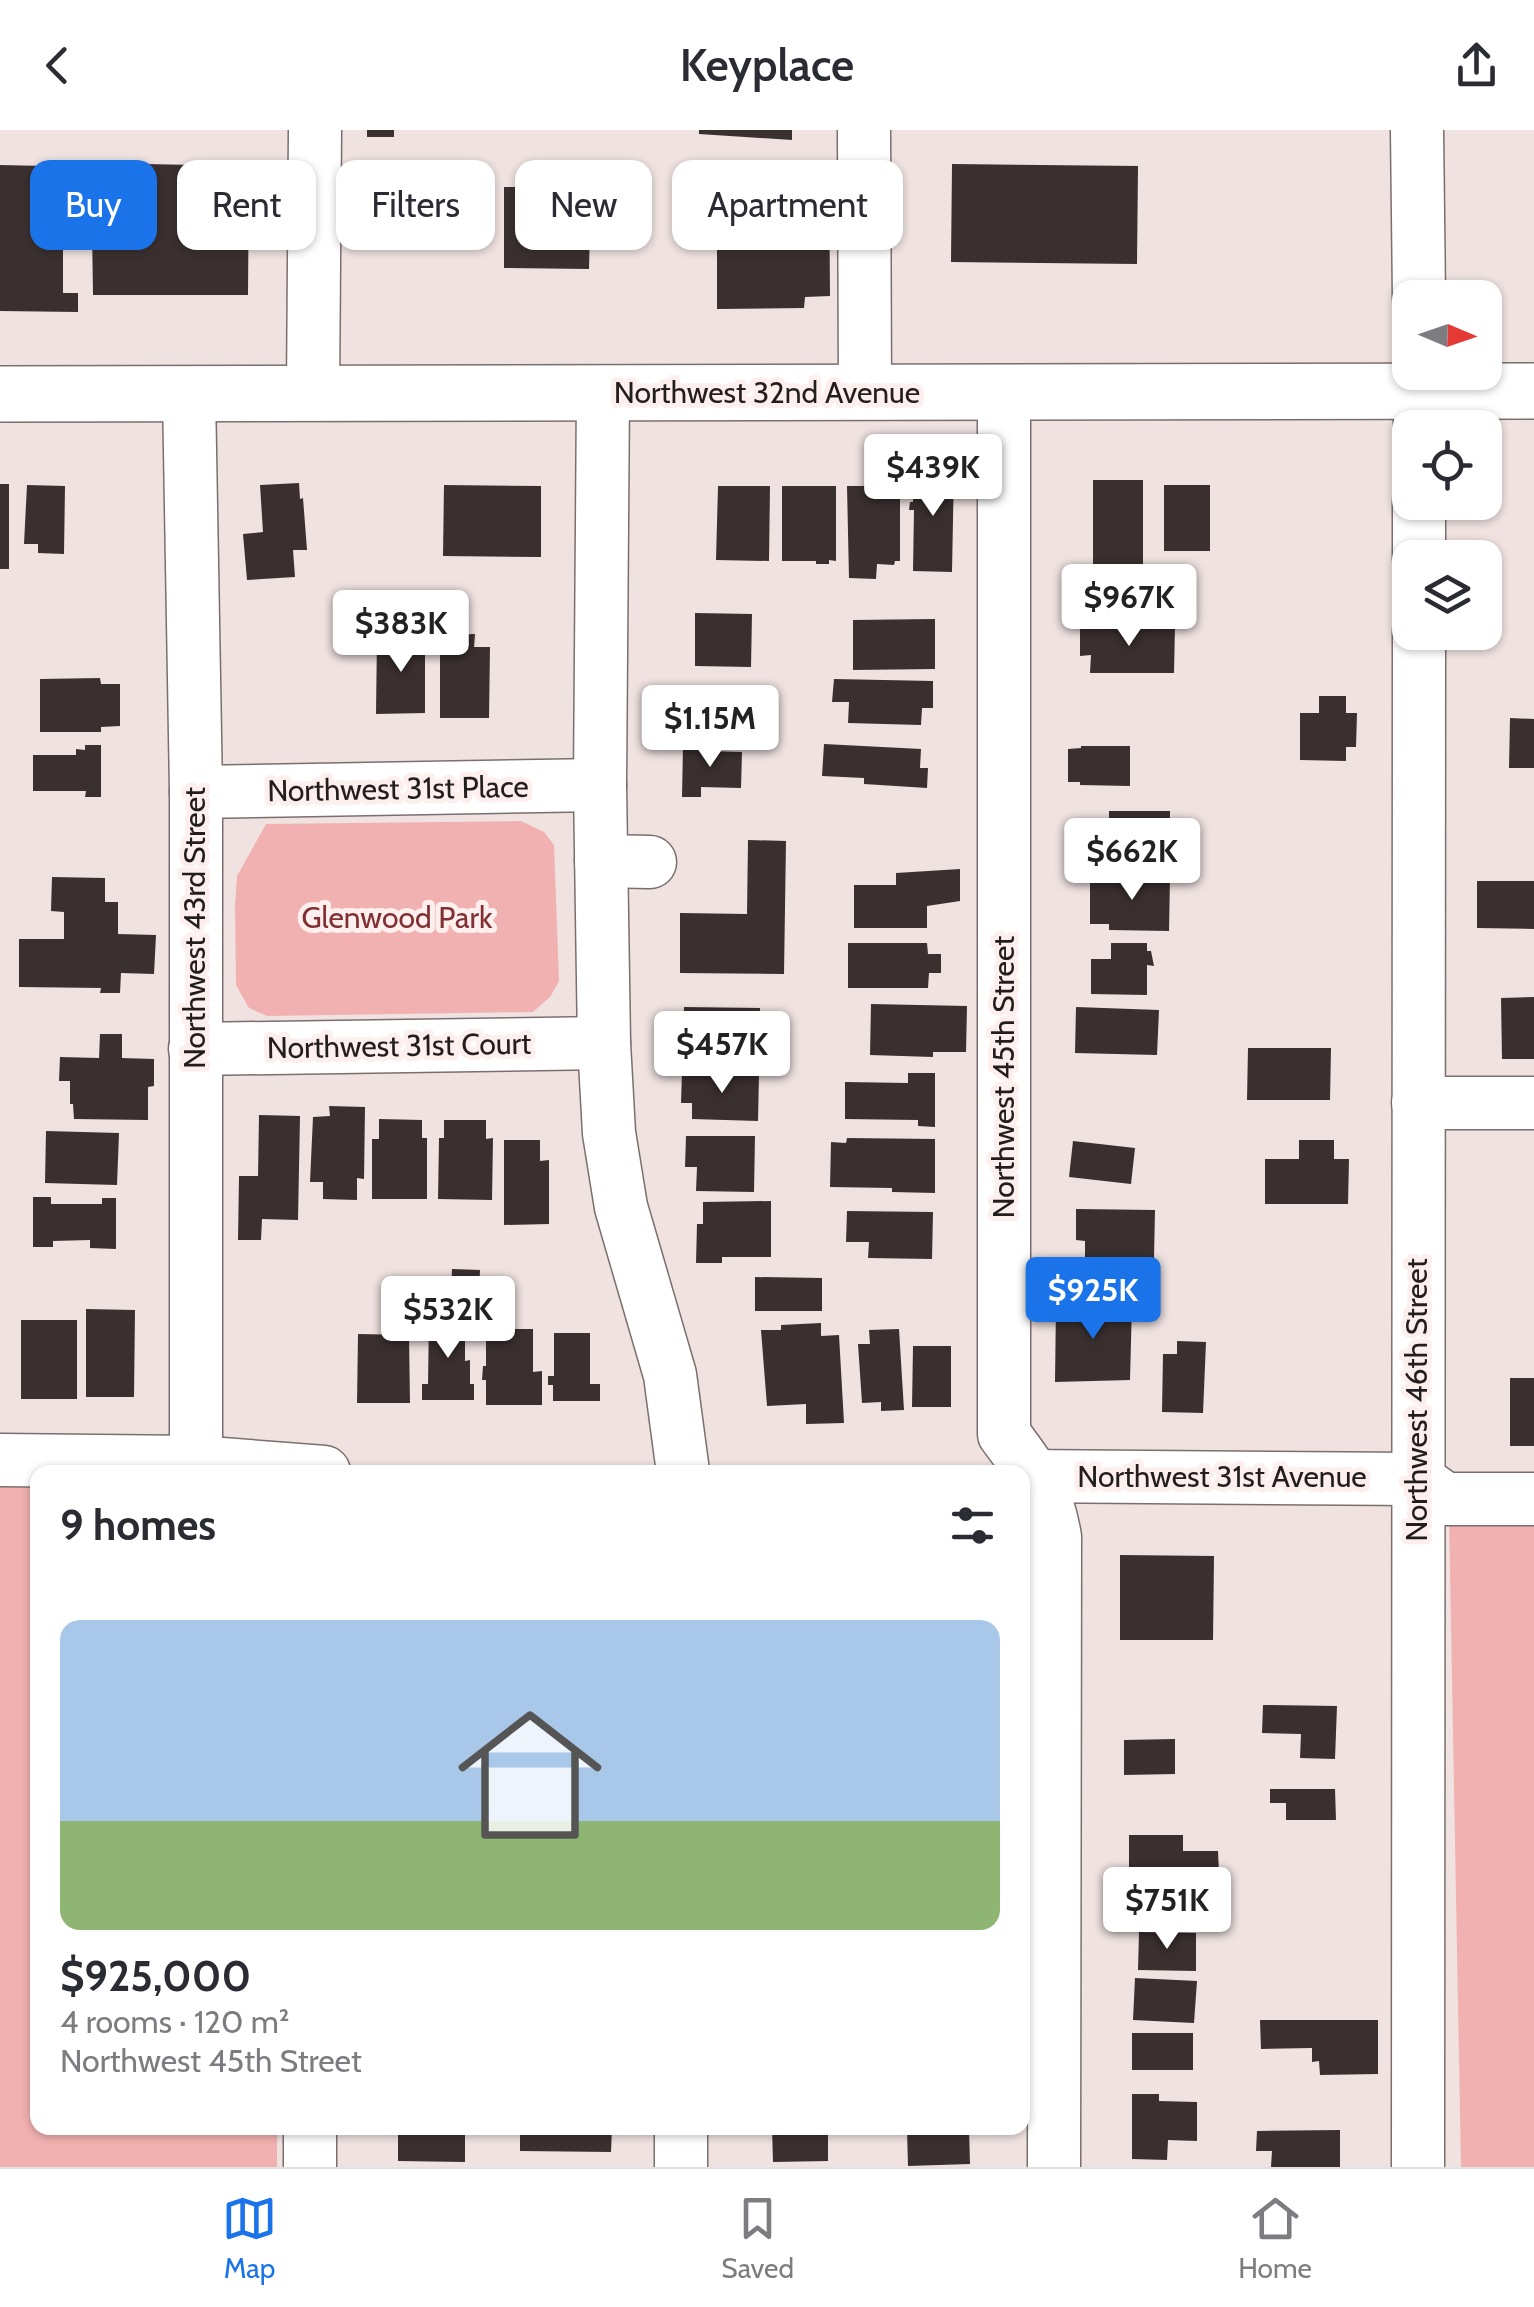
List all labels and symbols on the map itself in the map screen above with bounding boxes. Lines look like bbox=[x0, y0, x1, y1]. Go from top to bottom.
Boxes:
north arrow bbox=[1392, 280, 1502, 390]
street label: Northwest 32nd Avenue bbox=[614, 374, 920, 411]
pin: $439K bbox=[863, 434, 1003, 519]
pin: $967K bbox=[1059, 564, 1199, 649]
pin: $383K bbox=[331, 590, 471, 675]
pin: $1.15M bbox=[629, 685, 791, 770]
street label: Northwest 31st Place bbox=[267, 768, 529, 809]
street label: Northwest 43rd Street bbox=[176, 787, 213, 1069]
pin: $662K bbox=[1062, 818, 1202, 903]
park label: Glenwood Park bbox=[302, 899, 493, 936]
street label: Northwest 45th Street bbox=[985, 936, 1022, 1218]
pin: $457K bbox=[652, 1011, 792, 1096]
street label: Northwest 31st Court bbox=[267, 1025, 531, 1066]
pin: $925K bbox=[1023, 1257, 1163, 1342]
street label: Northwest 46th Street bbox=[1398, 1258, 1435, 1542]
pin: $532K bbox=[378, 1276, 518, 1361]
street label: Northwest 31st Avenue bbox=[1077, 1458, 1367, 1495]
pin: $751K bbox=[1097, 1867, 1237, 1952]

